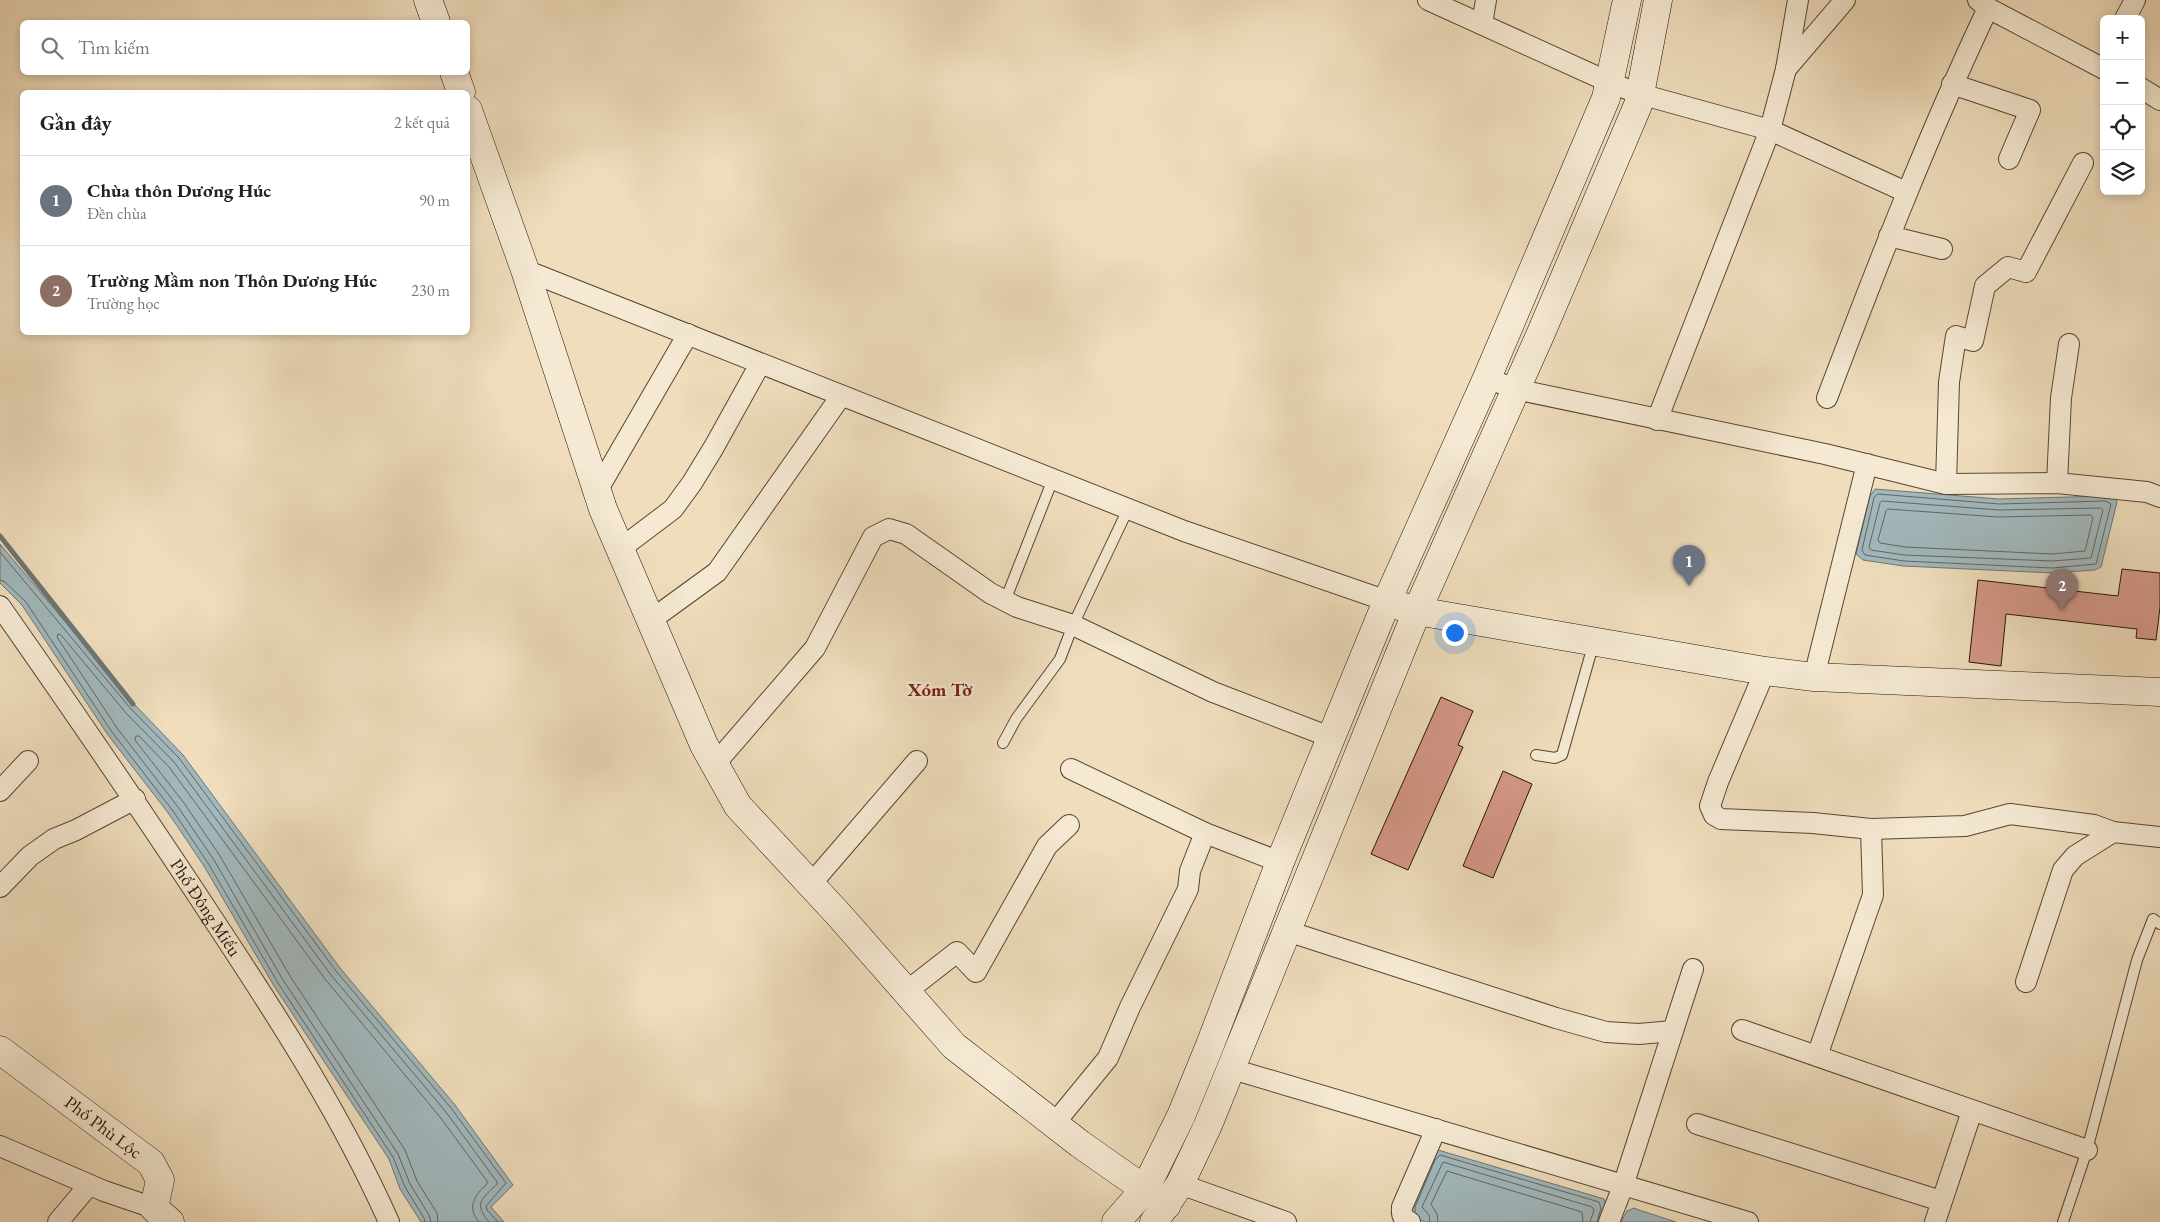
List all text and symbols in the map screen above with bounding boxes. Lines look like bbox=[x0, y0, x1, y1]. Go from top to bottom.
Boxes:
map controls bbox=[2100, 15, 2145, 195]
button: + bbox=[2100, 15, 2145, 60]
search box bbox=[20, 20, 470, 75]
icon: search bbox=[38, 34, 66, 62]
text: Tìm kiếm bbox=[78, 35, 150, 60]
button: − bbox=[2100, 60, 2145, 105]
button: locate bbox=[2100, 105, 2145, 150]
text: Gần đây bbox=[40, 109, 112, 136]
text: 2 kết quả bbox=[394, 112, 450, 133]
button: layers bbox=[2100, 150, 2145, 195]
text: Chùa thôn Dương Húc bbox=[87, 178, 271, 203]
text: 1 bbox=[52, 190, 60, 211]
text: 90 m bbox=[419, 190, 450, 211]
text: Đền chùa bbox=[87, 203, 147, 224]
text: Trường Mầm non Thôn Dương Húc bbox=[87, 268, 377, 293]
text: 2 bbox=[52, 280, 60, 301]
text: 230 m bbox=[411, 280, 450, 301]
text: Trường học bbox=[87, 293, 160, 314]
pin: 1 bbox=[1673, 545, 1705, 586]
pin: 2 bbox=[2046, 569, 2078, 610]
your location bbox=[1442, 620, 1468, 646]
district label: Xóm Tờ bbox=[907, 677, 973, 702]
street label: Phố Đông Miếu bbox=[165, 854, 247, 961]
street label: Phố Phù Lộc bbox=[60, 1090, 147, 1163]

